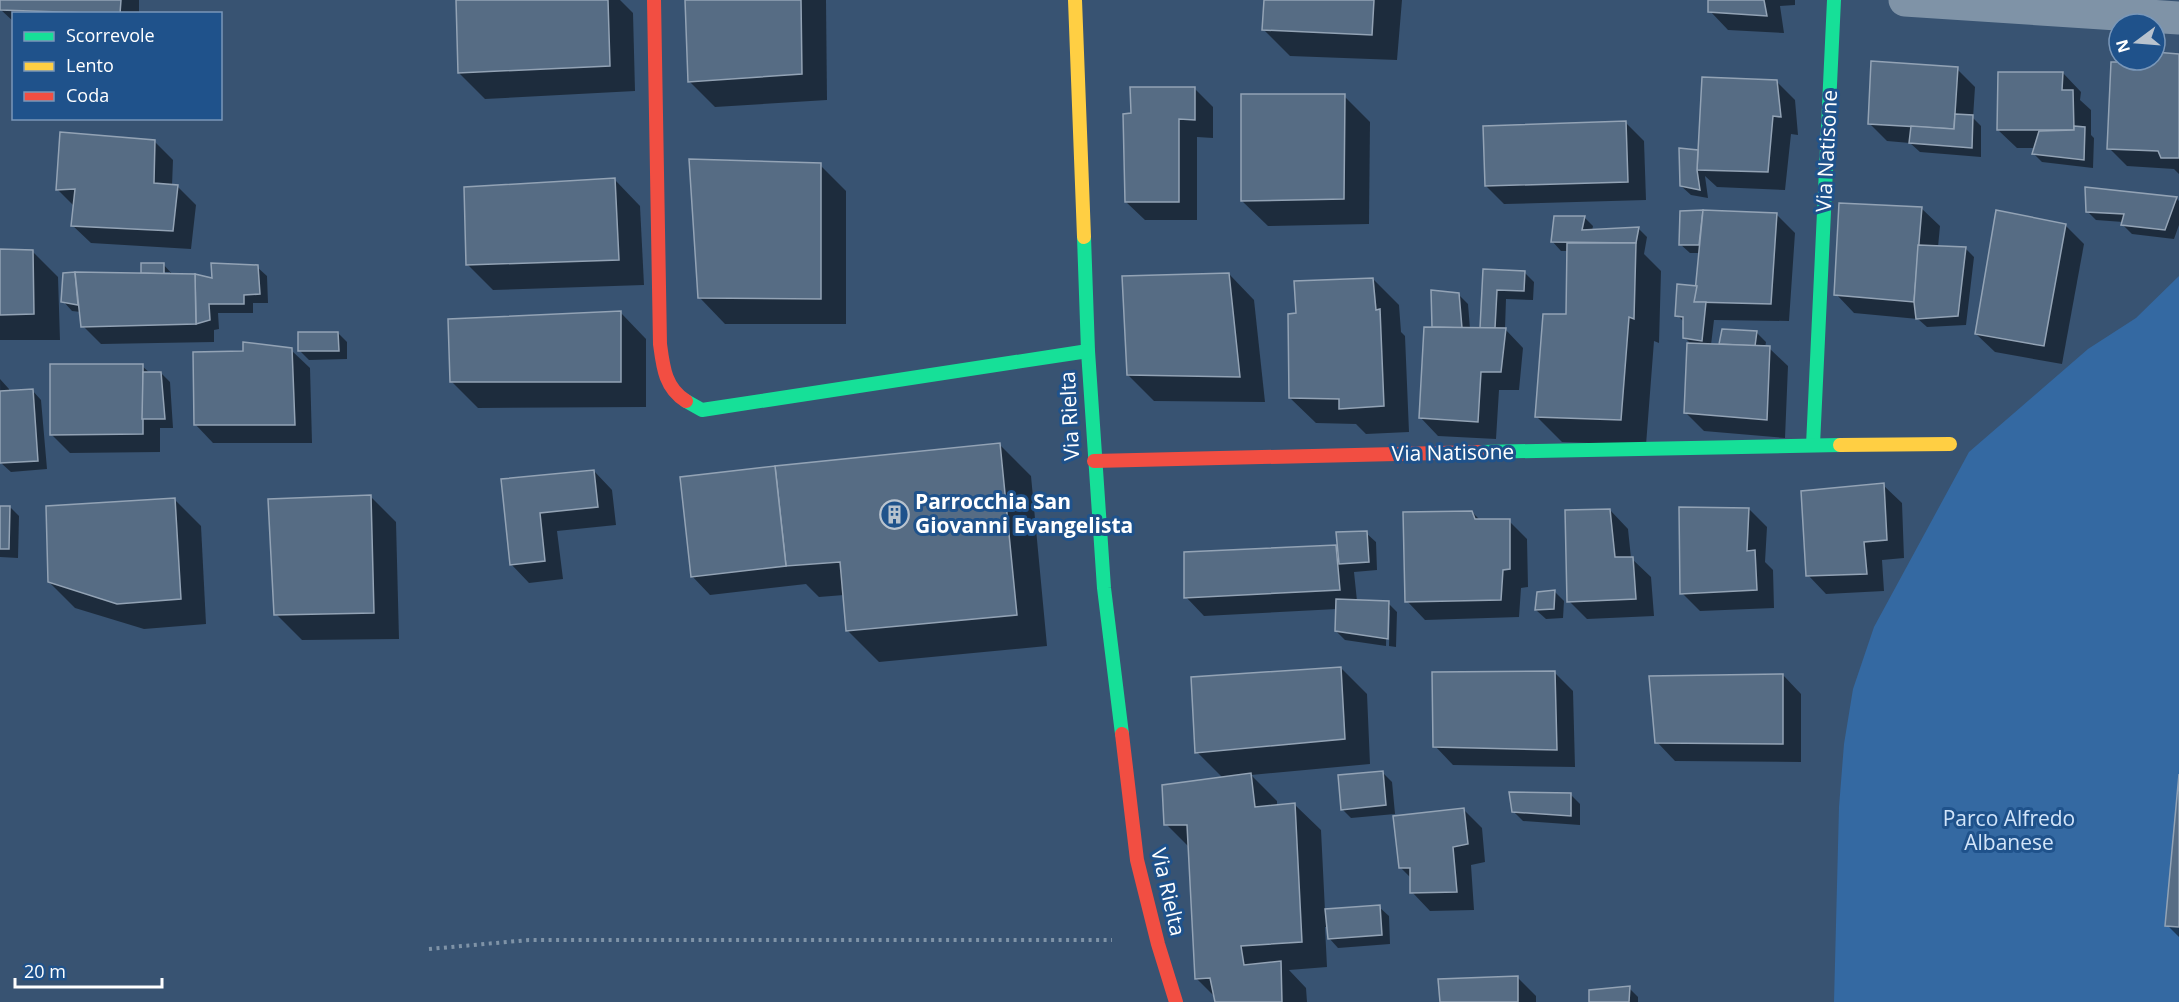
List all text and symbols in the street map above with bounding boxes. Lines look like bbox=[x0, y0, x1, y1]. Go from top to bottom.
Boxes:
legend bbox=[12, 12, 222, 120]
north arrow bbox=[2107, 12, 2167, 72]
text: Scorrevole bbox=[66, 23, 155, 47]
text: N bbox=[2110, 37, 2135, 55]
text: Lento bbox=[66, 53, 114, 77]
text: Coda bbox=[66, 83, 109, 107]
street label: Via Natisone bbox=[1809, 89, 1843, 213]
street label: Via Rielta bbox=[1053, 371, 1085, 461]
street label: Via Natisone bbox=[1391, 437, 1514, 467]
place label: Parrocchia San Giovanni Evangelista bbox=[915, 487, 1133, 539]
building icon: Parrocchia San Giovanni Evangelista bbox=[878, 498, 910, 530]
park label: Parco Alfredo Albanese bbox=[1943, 804, 2075, 856]
street label: Via Rielta bbox=[1145, 845, 1193, 939]
scale bar bbox=[15, 951, 162, 989]
text: 20 m bbox=[24, 959, 66, 983]

